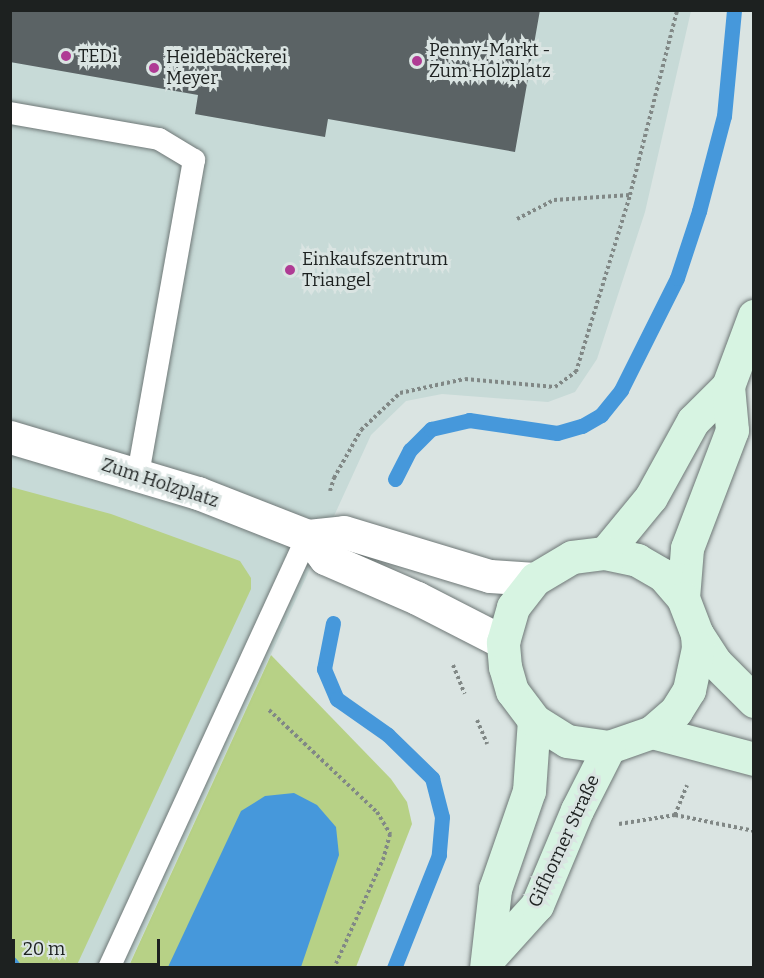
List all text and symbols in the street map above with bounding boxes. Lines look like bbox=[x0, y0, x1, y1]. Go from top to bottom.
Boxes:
place label: Penny-Markt - Zum Holzplatz bbox=[429, 40, 551, 82]
place label: TEDi bbox=[78, 45, 117, 67]
place label: Heidebäckerei Meyer bbox=[166, 47, 287, 90]
marker: TEDi bbox=[59, 49, 73, 63]
marker: Penny-Markt - Zum Holzplatz bbox=[410, 54, 424, 68]
marker: Heidebäckerei Meyer bbox=[147, 61, 161, 75]
place label: Einkaufszentrum Triangel bbox=[302, 249, 448, 292]
marker: Einkaufszentrum Triangel bbox=[283, 263, 297, 277]
street label: Zum Holzplatz bbox=[99, 454, 221, 512]
street label: Gifhorner Straße bbox=[524, 771, 604, 911]
scale bar bbox=[15, 927, 164, 965]
text: 20 m bbox=[23, 938, 65, 960]

